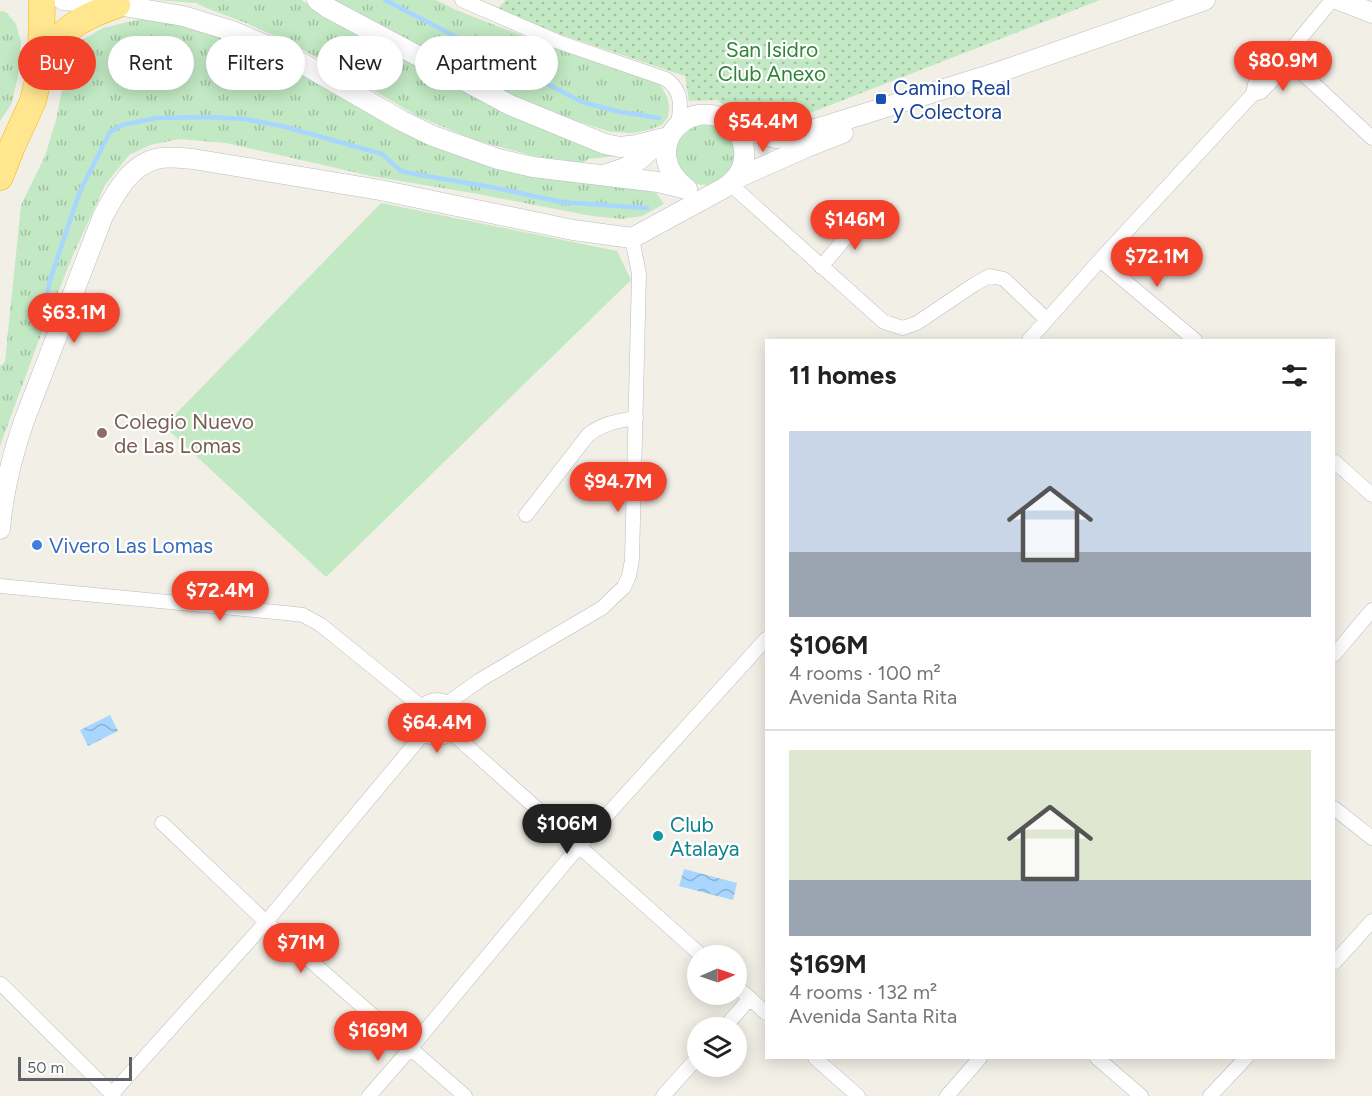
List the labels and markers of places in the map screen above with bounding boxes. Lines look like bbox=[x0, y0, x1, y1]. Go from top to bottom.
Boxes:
pin: $80.9M bbox=[1234, 41, 1332, 92]
place label: Camino Real y Colectora bbox=[893, 75, 1011, 124]
marker: Camino Real y Colectora bbox=[874, 92, 888, 106]
pin: $54.4M bbox=[714, 102, 812, 153]
pin: $146M bbox=[813, 200, 897, 251]
pin: $72.1M bbox=[1108, 237, 1206, 288]
pin: $63.1M bbox=[25, 293, 123, 344]
place label: Colegio Nuevo de Las Lomas bbox=[114, 409, 254, 458]
marker: Colegio Nuevo de Las Lomas bbox=[95, 426, 109, 440]
pin: $94.7M bbox=[569, 462, 667, 513]
place label: Vivero Las Lomas bbox=[49, 533, 213, 558]
marker: Vivero Las Lomas bbox=[30, 538, 44, 552]
pin: $72.4M bbox=[171, 571, 269, 622]
pin: $64.4M bbox=[388, 703, 486, 754]
pin: $106M bbox=[525, 804, 609, 855]
place label: Club Atalaya bbox=[670, 812, 740, 861]
marker: Club Atalaya bbox=[651, 829, 665, 843]
pin: $71M bbox=[265, 923, 337, 974]
pin: $169M bbox=[336, 1011, 420, 1062]

